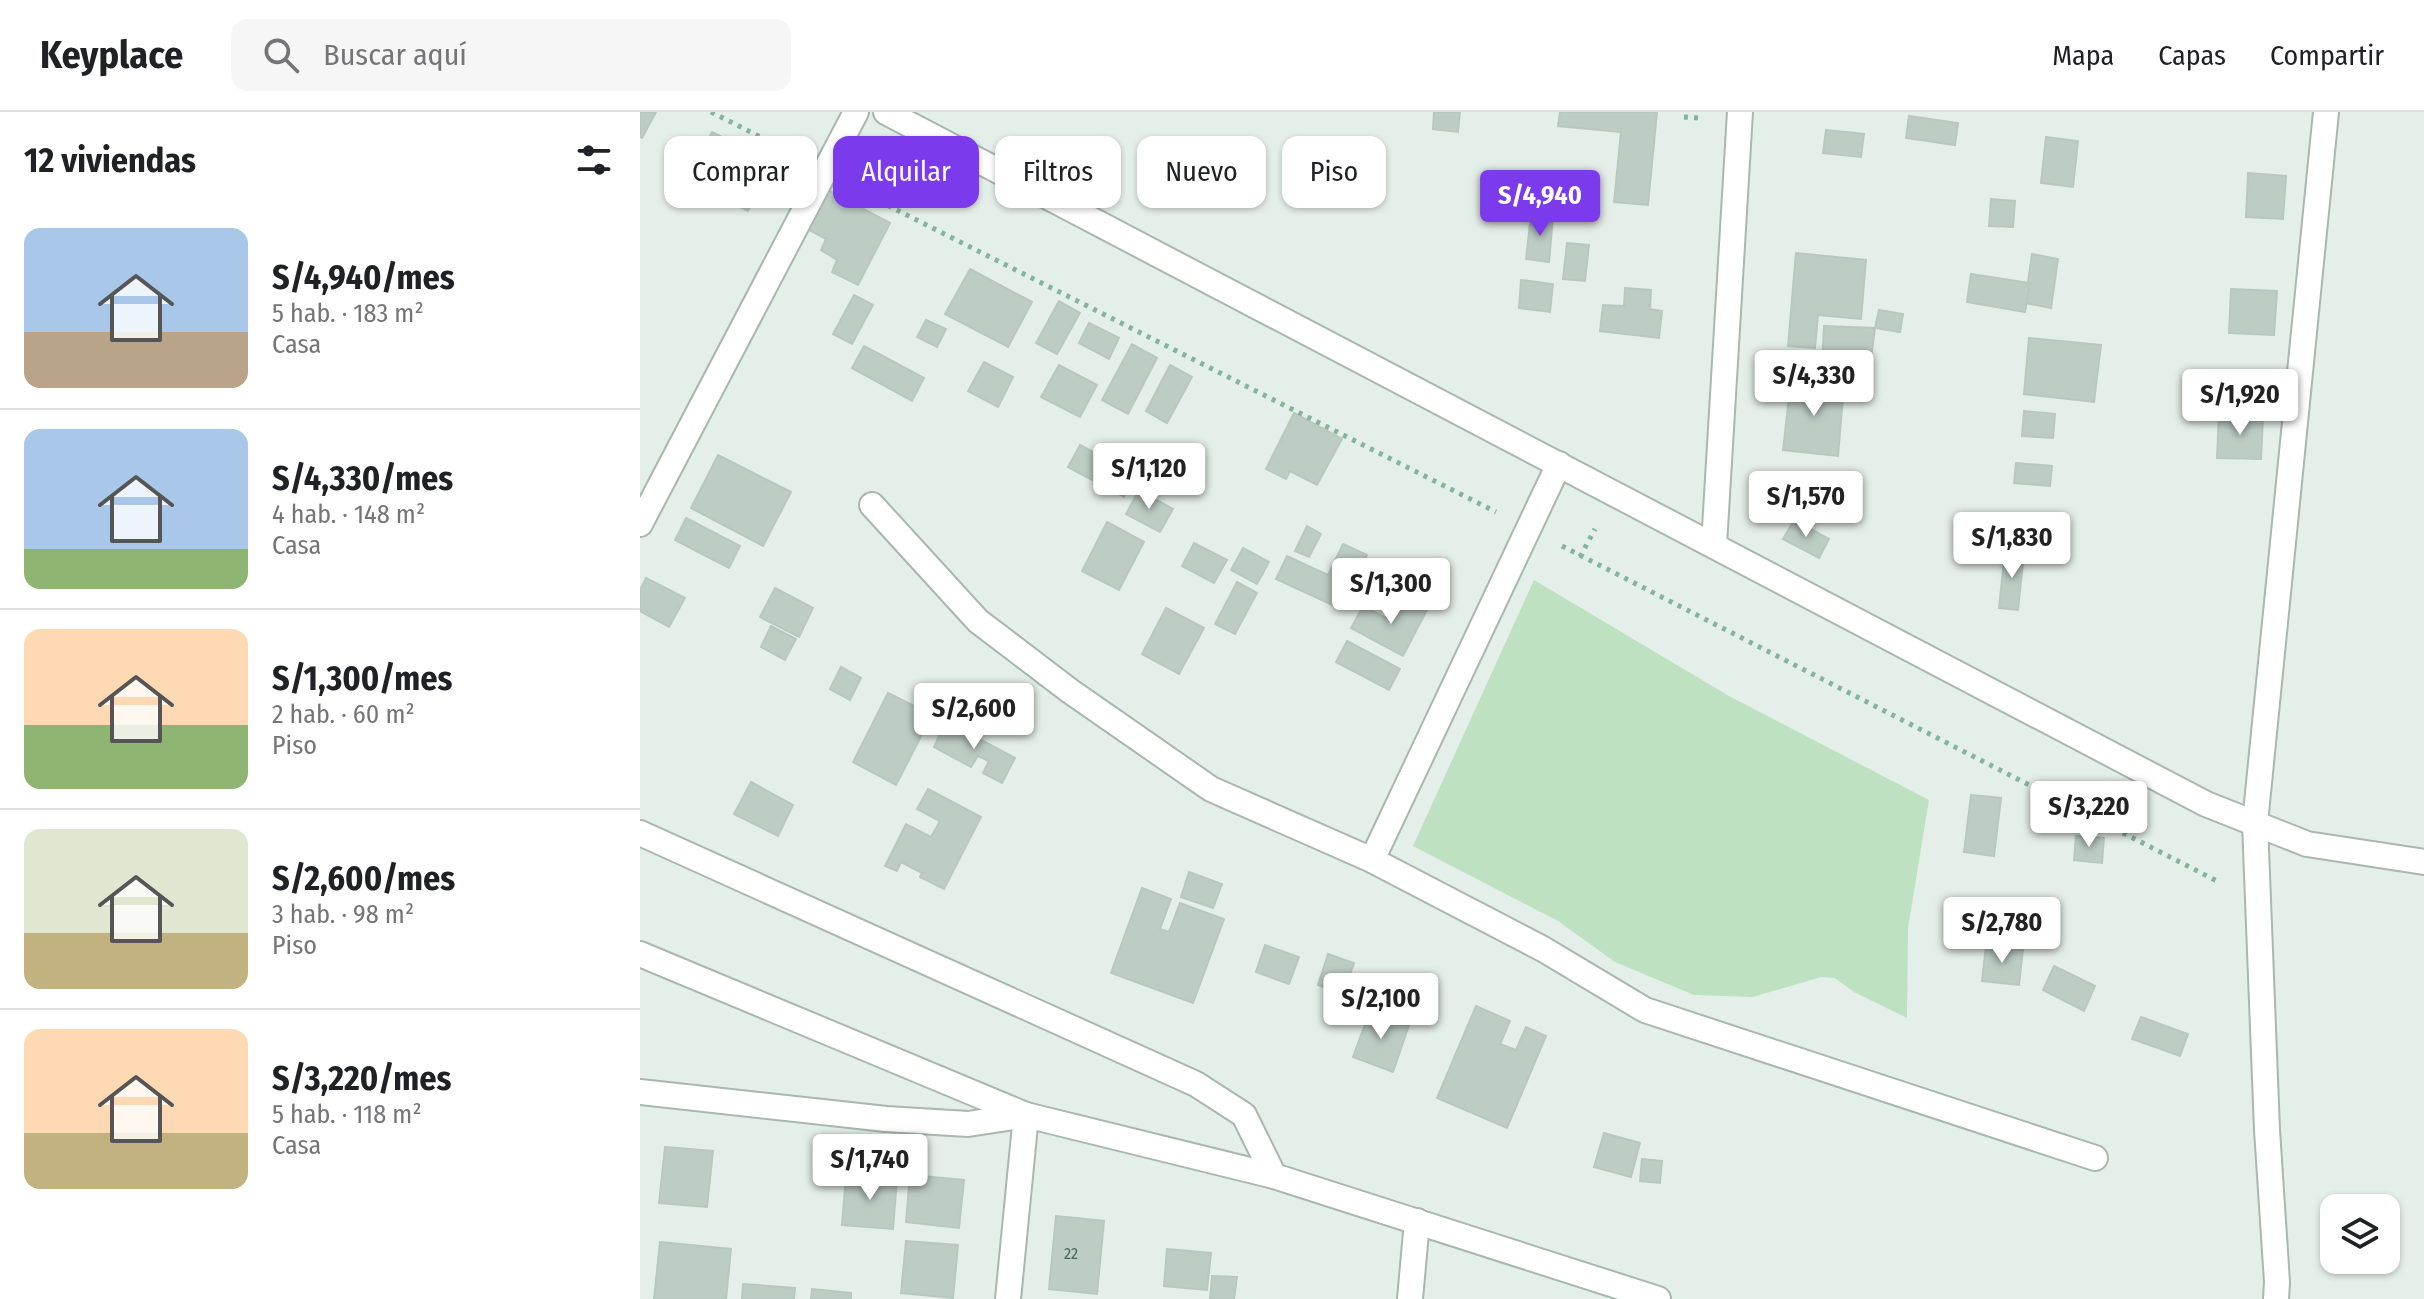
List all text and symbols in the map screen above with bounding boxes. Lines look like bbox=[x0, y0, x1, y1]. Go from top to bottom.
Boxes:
search box bbox=[231, 19, 791, 91]
text: Keyplace bbox=[40, 32, 183, 78]
icon: search bbox=[259, 33, 303, 77]
text: Buscar aquí bbox=[323, 37, 467, 73]
text: Mapa bbox=[2052, 39, 2114, 72]
text: Capas bbox=[2158, 39, 2226, 72]
text: Compartir bbox=[2270, 39, 2384, 72]
chip: Comprar bbox=[664, 136, 817, 208]
chip: Alquilar bbox=[833, 136, 979, 208]
chip: Filtros bbox=[995, 136, 1121, 208]
chip: Nuevo bbox=[1137, 136, 1266, 208]
chip: Piso bbox=[1282, 136, 1386, 208]
icon: filters bbox=[572, 138, 616, 182]
text: 12 viviendas bbox=[24, 140, 196, 181]
pin: S/4,940 bbox=[1466, 170, 1614, 238]
text: S/4,940 bbox=[1498, 180, 1582, 211]
text: S/4,940/mes bbox=[272, 257, 455, 298]
icon: home bbox=[88, 260, 184, 356]
text: 5 hab. · 183 m² bbox=[272, 298, 424, 329]
text: Casa bbox=[272, 329, 321, 360]
pin: S/4,330 bbox=[1740, 350, 1888, 418]
text: S/4,330 bbox=[1773, 360, 1855, 391]
pin: S/1,920 bbox=[2166, 369, 2314, 437]
text: S/1,920 bbox=[2200, 379, 2280, 410]
pin: S/1,120 bbox=[1075, 443, 1223, 511]
text: S/1,120 bbox=[1111, 453, 1187, 484]
text: S/4,330/mes bbox=[272, 458, 453, 499]
icon: home bbox=[88, 461, 184, 557]
pin: S/1,570 bbox=[1732, 471, 1880, 539]
text: S/1,570 bbox=[1767, 481, 1845, 512]
text: 4 hab. · 148 m² bbox=[272, 499, 425, 530]
pin: S/1,830 bbox=[1938, 512, 2086, 580]
text: S/1,830 bbox=[1971, 522, 2053, 553]
text: Casa bbox=[272, 530, 321, 561]
pin: S/1,300 bbox=[1317, 558, 1465, 626]
text: S/1,300 bbox=[1350, 568, 1432, 599]
text: S/1,300/mes bbox=[272, 658, 452, 699]
icon: home bbox=[88, 661, 184, 757]
pin: S/2,600 bbox=[900, 683, 1048, 751]
text: S/2,600 bbox=[932, 693, 1016, 724]
text: 2 hab. · 60 m² bbox=[272, 699, 415, 730]
text: Piso bbox=[272, 730, 317, 761]
pin: S/3,220 bbox=[2015, 781, 2163, 849]
text: S/3,220 bbox=[2048, 791, 2130, 822]
text: S/2,600/mes bbox=[272, 858, 455, 899]
icon: home bbox=[88, 861, 184, 957]
pin: S/2,780 bbox=[1928, 897, 2076, 965]
text: 3 hab. · 98 m² bbox=[272, 899, 414, 930]
text: S/2,780 bbox=[1961, 907, 2043, 938]
text: Piso bbox=[272, 930, 317, 961]
pin: S/2,100 bbox=[1307, 973, 1455, 1041]
text: S/2,100 bbox=[1341, 983, 1421, 1014]
text: S/3,220/mes bbox=[272, 1058, 451, 1099]
icon: home bbox=[88, 1061, 184, 1157]
text: 5 hab. · 118 m² bbox=[272, 1099, 422, 1130]
text: Casa bbox=[272, 1130, 321, 1161]
pin: S/1,740 bbox=[796, 1134, 944, 1202]
text: S/1,740 bbox=[831, 1144, 909, 1175]
map controls bbox=[2320, 1194, 2400, 1274]
button: layers bbox=[2320, 1194, 2400, 1274]
house number: 22 bbox=[1064, 1244, 1078, 1263]

